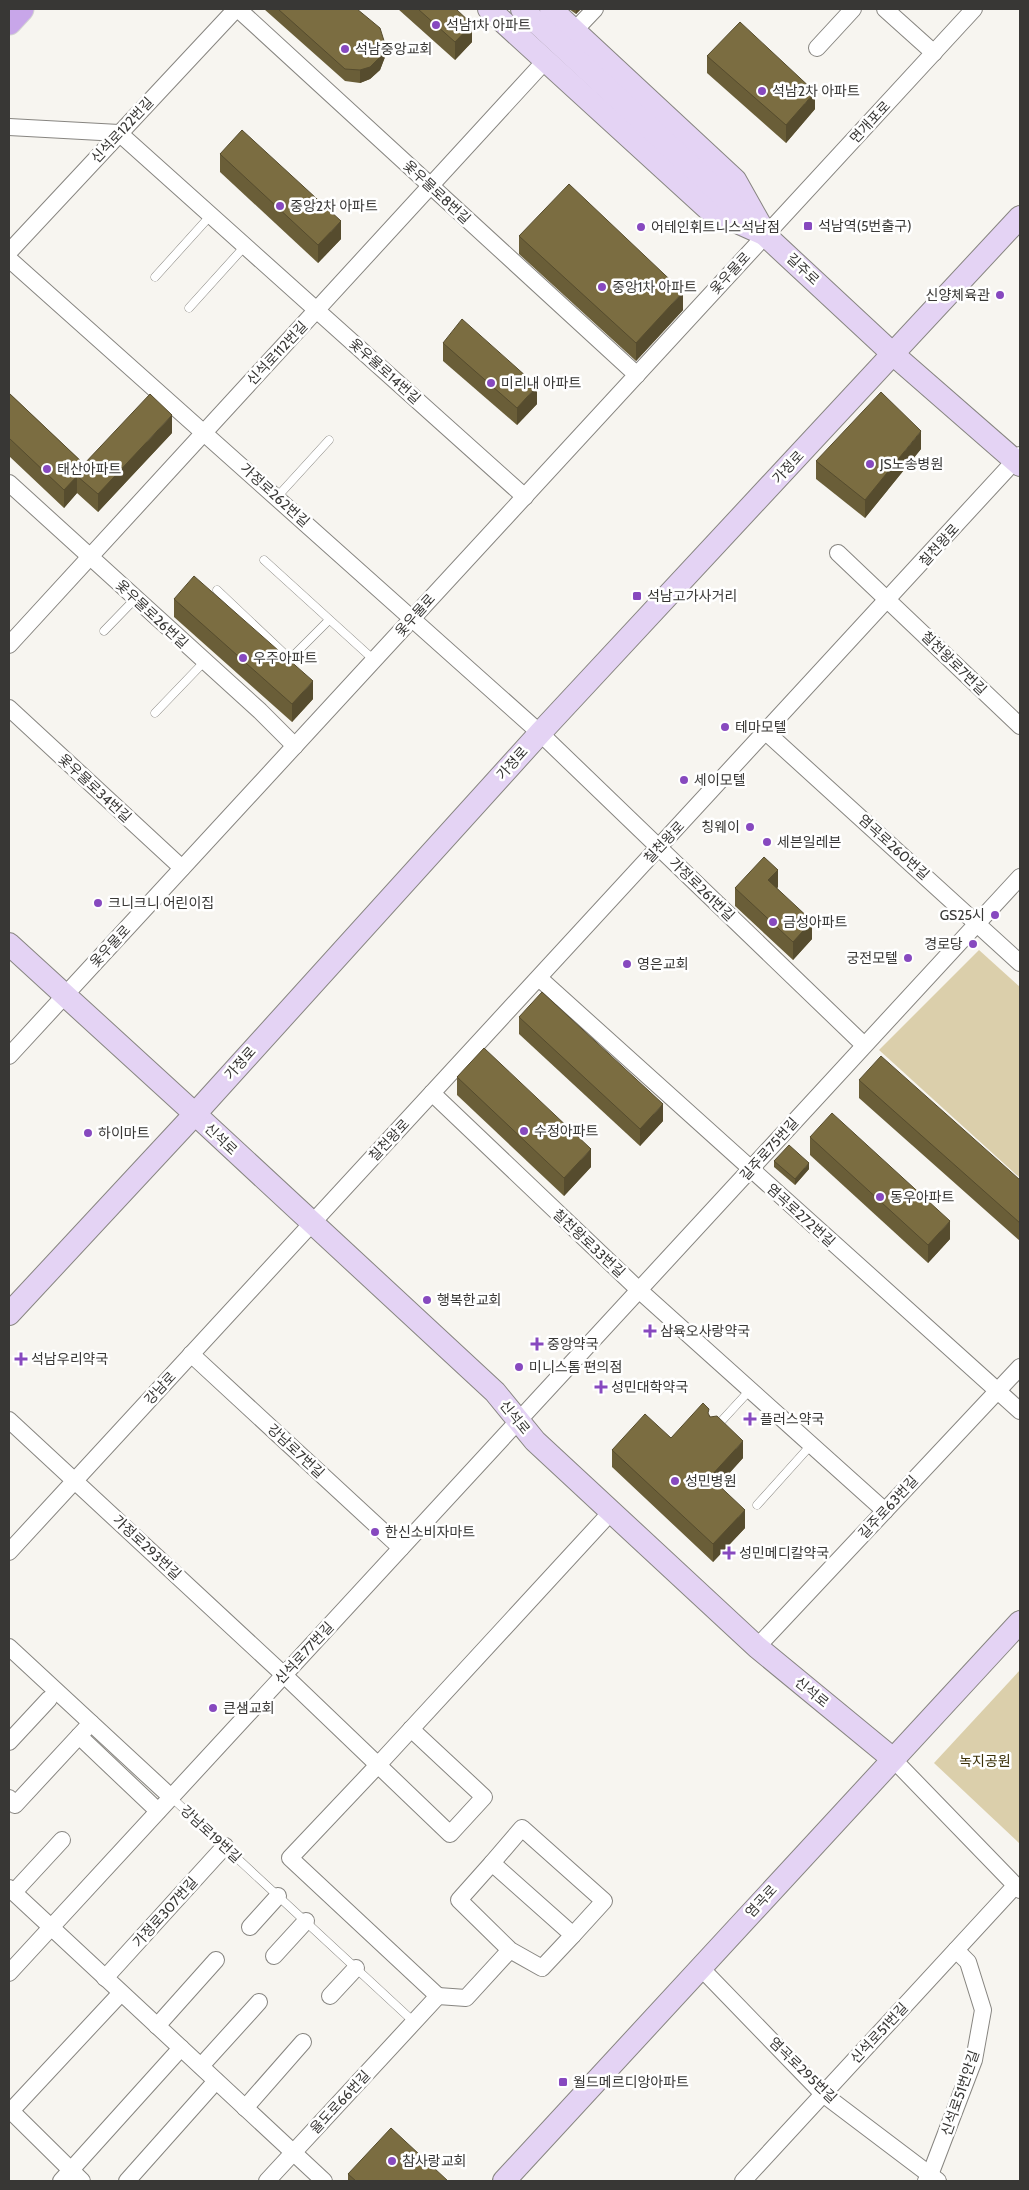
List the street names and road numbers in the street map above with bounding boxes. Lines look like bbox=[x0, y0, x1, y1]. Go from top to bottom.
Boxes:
street label: 신석로122번길 bbox=[87, 93, 157, 167]
street label: 면개포로 bbox=[846, 97, 894, 147]
street label: 옻우물로8번길 bbox=[399, 156, 475, 228]
street label: 옻우물로 bbox=[706, 248, 754, 298]
street label: 길주로 bbox=[783, 249, 823, 289]
street label: 신석로112번길 bbox=[243, 317, 311, 389]
street label: 옻우물로14번길 bbox=[346, 334, 424, 408]
street label: 가정로 bbox=[768, 447, 808, 487]
street label: 가정로262번길 bbox=[237, 459, 313, 531]
street label: 칠천왕로 bbox=[915, 520, 963, 570]
street label: 옻우물로26번길 bbox=[112, 576, 192, 652]
street label: 옻우물로 bbox=[391, 590, 439, 640]
street label: 칠천왕로7번길 bbox=[917, 627, 991, 699]
street label: 가정로 bbox=[492, 743, 532, 783]
street label: 옻우물로34번길 bbox=[55, 750, 135, 826]
street label: 염곡로260번길 bbox=[855, 810, 933, 884]
street label: 칠천왕로 bbox=[640, 817, 688, 867]
street label: 가정로261번길 bbox=[665, 853, 739, 925]
street label: 옻우물로 bbox=[86, 921, 134, 971]
street label: 가정로 bbox=[220, 1043, 260, 1083]
street label: 길주로75번길 bbox=[736, 1114, 802, 1184]
street label: 칠천왕로 bbox=[365, 1115, 413, 1165]
street label: 신석로 bbox=[201, 1119, 241, 1159]
street label: 염곡로272번길 bbox=[763, 1179, 839, 1251]
street label: 칠천왕로33번길 bbox=[549, 1205, 629, 1281]
street label: 강남로 bbox=[140, 1368, 180, 1408]
street label: 신석로 bbox=[496, 1396, 534, 1438]
street label: 강남로7번길 bbox=[264, 1420, 328, 1482]
street label: 길주로63번길 bbox=[854, 1472, 922, 1542]
street label: 가정로293번길 bbox=[109, 1511, 185, 1583]
street label: 신석로77번길 bbox=[271, 1618, 337, 1688]
street label: 신석로 bbox=[791, 1673, 833, 1711]
street label: 강남로19번길 bbox=[177, 1801, 245, 1867]
street label: 가정로307번길 bbox=[129, 1873, 201, 1951]
street label: 염곡로 bbox=[741, 1881, 781, 1921]
street label: 신석로51번길 bbox=[846, 1999, 912, 2067]
street label: 염곡로295번길 bbox=[765, 2033, 841, 2107]
street label: 신석로51번안길 bbox=[937, 2048, 983, 2138]
street label: 율도로66번길 bbox=[306, 2066, 374, 2138]

